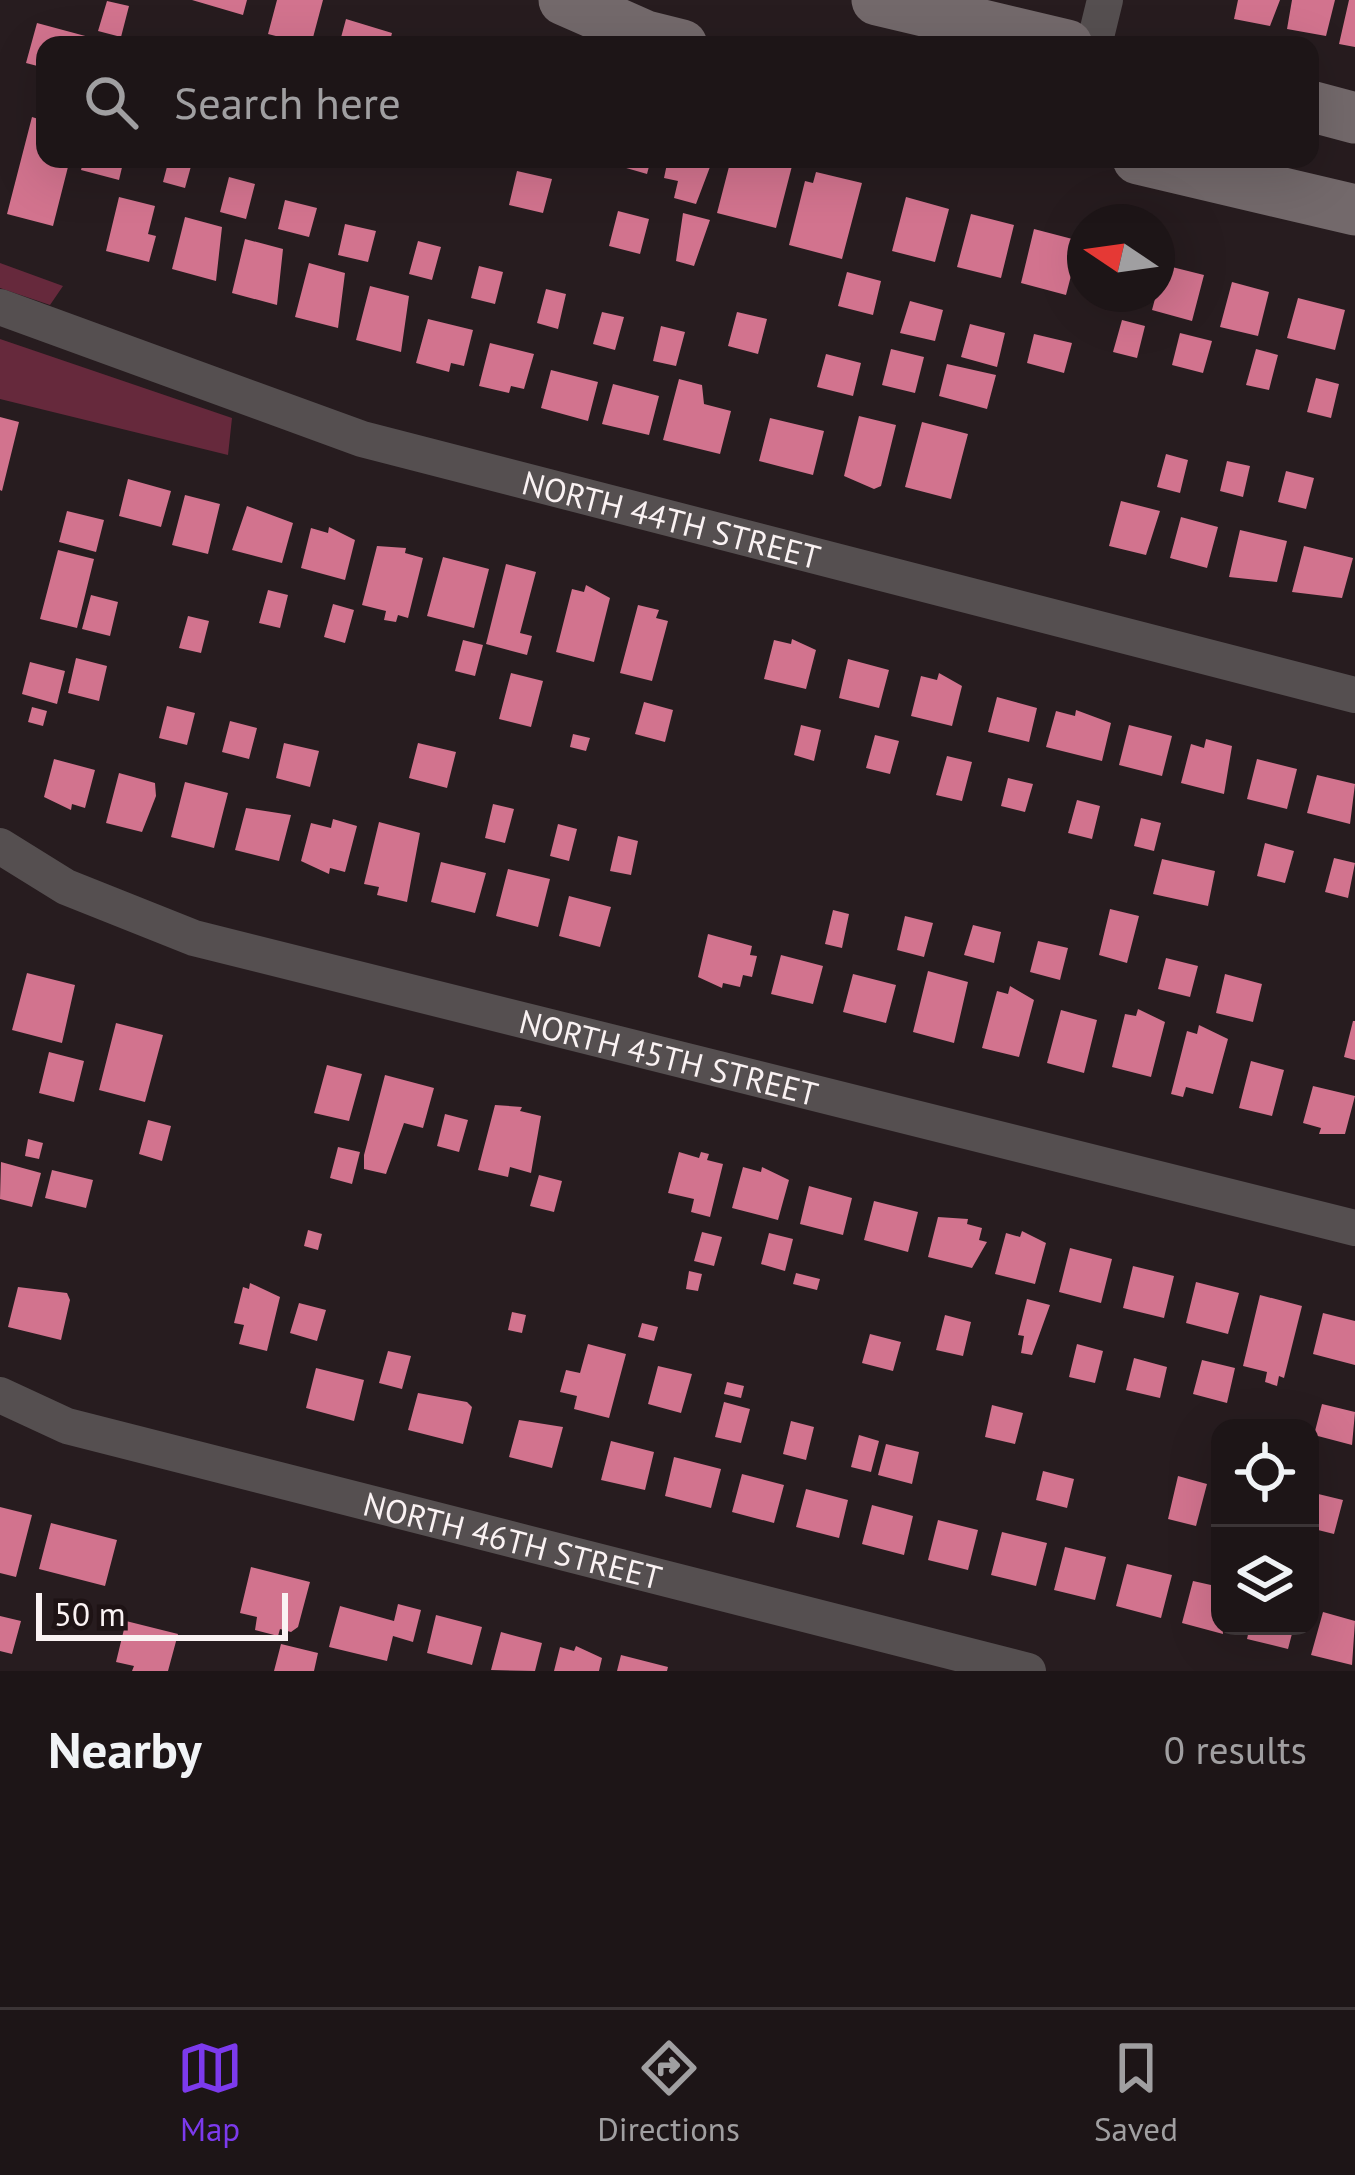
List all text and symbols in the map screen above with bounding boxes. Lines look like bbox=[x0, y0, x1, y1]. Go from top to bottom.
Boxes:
search box bbox=[36, 36, 1319, 168]
icon: search bbox=[78, 69, 144, 135]
text: Search here bbox=[174, 73, 401, 131]
north arrow bbox=[1067, 204, 1175, 312]
street label: NORTH 44TH STREET bbox=[518, 460, 825, 578]
street label: NORTH 45TH STREET bbox=[515, 999, 823, 1115]
map controls bbox=[1211, 1419, 1319, 1635]
button: locate bbox=[1211, 1419, 1319, 1527]
street label: NORTH 46TH STREET bbox=[359, 1481, 667, 1598]
button: layers bbox=[1211, 1527, 1319, 1635]
scale bar bbox=[36, 1587, 288, 1640]
text: 50 m bbox=[54, 1592, 126, 1635]
text: Nearby bbox=[48, 1716, 202, 1782]
text: 0 results bbox=[1164, 1724, 1307, 1775]
tab: Map bbox=[177, 2035, 243, 2150]
tab: Directions bbox=[597, 2035, 740, 2150]
tab: Saved bbox=[1094, 2035, 1178, 2150]

